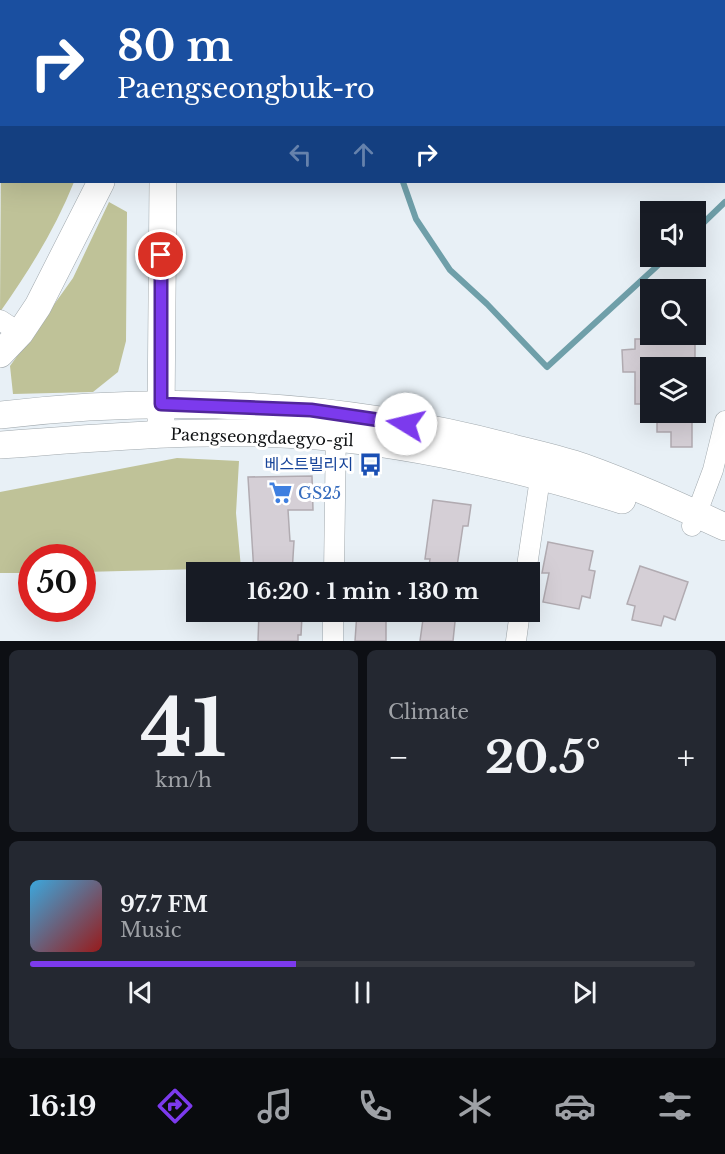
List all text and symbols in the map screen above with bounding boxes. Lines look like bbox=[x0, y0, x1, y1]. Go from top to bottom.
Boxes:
text: 80 m bbox=[117, 20, 233, 72]
icon: right bbox=[18, 24, 96, 102]
text: Paengseongbuk-ro bbox=[117, 72, 375, 105]
icon: left bbox=[284, 138, 317, 171]
icon: ahead bbox=[347, 138, 380, 171]
icon: right bbox=[410, 138, 443, 171]
map controls bbox=[640, 201, 706, 423]
button: sound bbox=[640, 201, 706, 267]
pin bbox=[135, 229, 186, 280]
icon: arrive bbox=[144, 238, 177, 271]
button: search bbox=[640, 279, 706, 345]
button: layers bbox=[640, 357, 706, 423]
position arrow bbox=[374, 392, 438, 456]
street label: Paengseongdaegyo-gil bbox=[170, 424, 354, 450]
bus stop icon: 베스트빌리지 bbox=[358, 451, 384, 477]
place label: 베스트빌리지 bbox=[265, 454, 353, 474]
supermarket icon: GS25 bbox=[267, 480, 293, 506]
place label: GS25 bbox=[298, 483, 341, 503]
speed limit sign: 50 bbox=[18, 544, 96, 622]
text: 16:20 · 1 min · 130 m bbox=[247, 578, 479, 605]
text: 41 bbox=[141, 680, 226, 777]
text: Climate bbox=[388, 700, 469, 724]
text: 20.5° bbox=[485, 729, 601, 785]
text: − bbox=[388, 737, 409, 778]
text: + bbox=[677, 737, 695, 778]
text: km/h bbox=[155, 768, 212, 792]
text: 97.7 FM bbox=[120, 891, 208, 918]
text: Music bbox=[120, 918, 181, 942]
icon: previous bbox=[124, 976, 157, 1009]
icon: pause bbox=[346, 976, 379, 1009]
icon: next bbox=[568, 976, 601, 1009]
icon: directions bbox=[154, 1085, 196, 1127]
icon: music bbox=[254, 1085, 296, 1127]
icon: phone bbox=[354, 1085, 396, 1127]
icon: climate bbox=[454, 1085, 496, 1127]
icon: car bbox=[554, 1085, 596, 1127]
icon: filters bbox=[654, 1085, 696, 1127]
text: 16:19 bbox=[29, 1090, 97, 1123]

